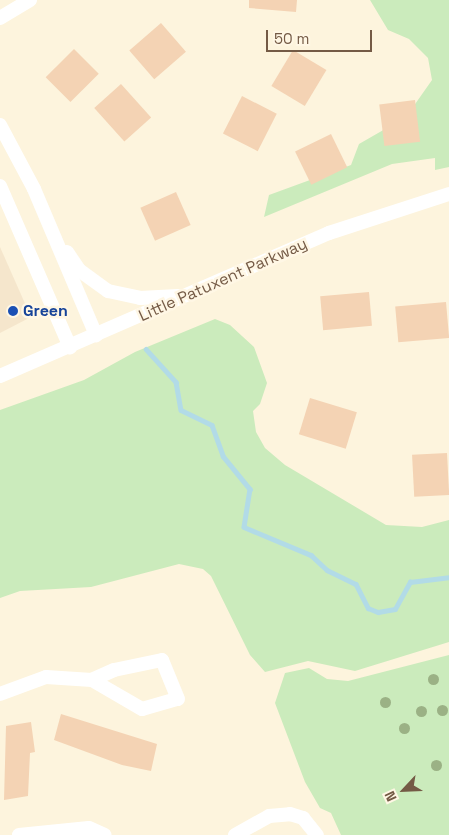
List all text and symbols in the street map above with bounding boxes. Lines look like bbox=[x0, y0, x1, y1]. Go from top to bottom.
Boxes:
scale bar bbox=[269, 20, 375, 52]
text: 50 m bbox=[274, 29, 309, 48]
street label: Little Patuxent Parkway bbox=[136, 234, 310, 326]
place label: Green bbox=[23, 301, 68, 321]
marker: Green bbox=[7, 305, 19, 317]
north arrow bbox=[379, 765, 429, 815]
text: N bbox=[380, 788, 401, 804]

